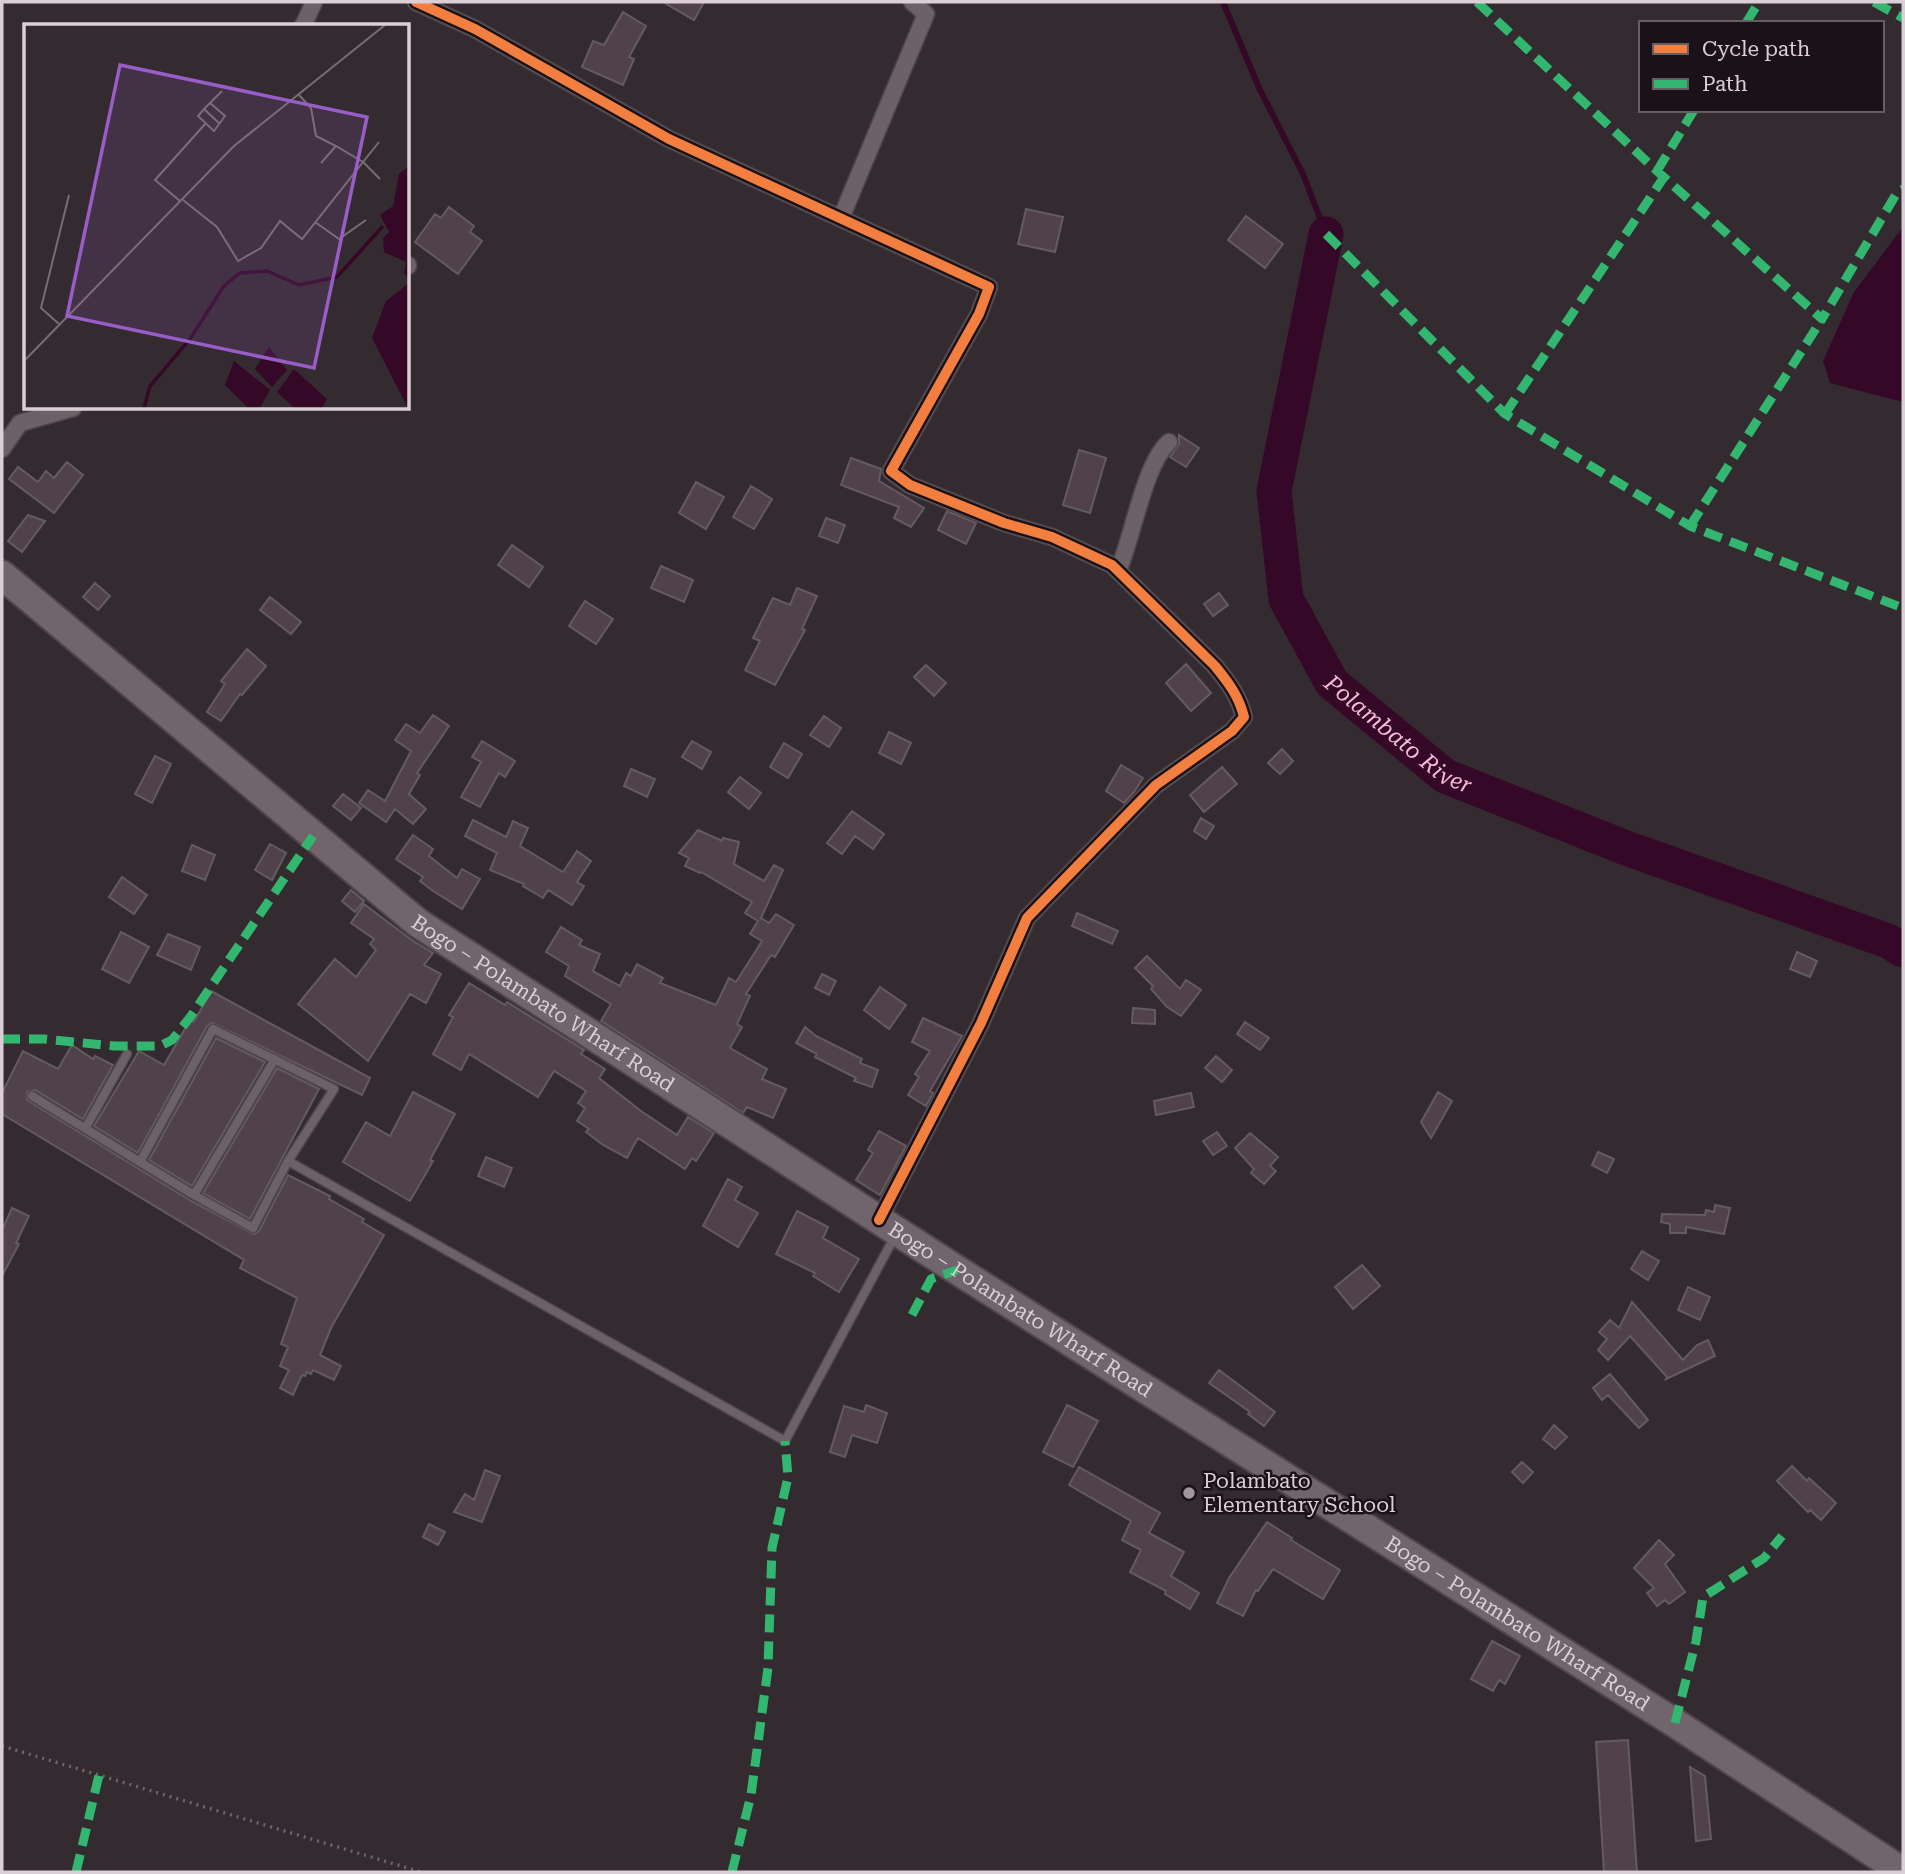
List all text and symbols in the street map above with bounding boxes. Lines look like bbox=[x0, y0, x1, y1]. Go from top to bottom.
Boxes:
legend bbox=[1639, 21, 1884, 112]
inset map bbox=[24, 24, 410, 410]
text: Cycle path bbox=[1702, 37, 1811, 61]
text: Path bbox=[1702, 72, 1748, 96]
water label: Polambato River bbox=[1318, 668, 1476, 799]
street label: Bogo – Polambato Wharf Road bbox=[407, 910, 679, 1097]
street label: Bogo – Polambato Wharf Road bbox=[884, 1217, 1157, 1402]
place label: Polambato Elementary School bbox=[1203, 1469, 1396, 1517]
marker: Polambato Elementary School bbox=[1181, 1485, 1197, 1501]
street label: Bogo – Polambato Wharf Road bbox=[1381, 1531, 1654, 1716]

